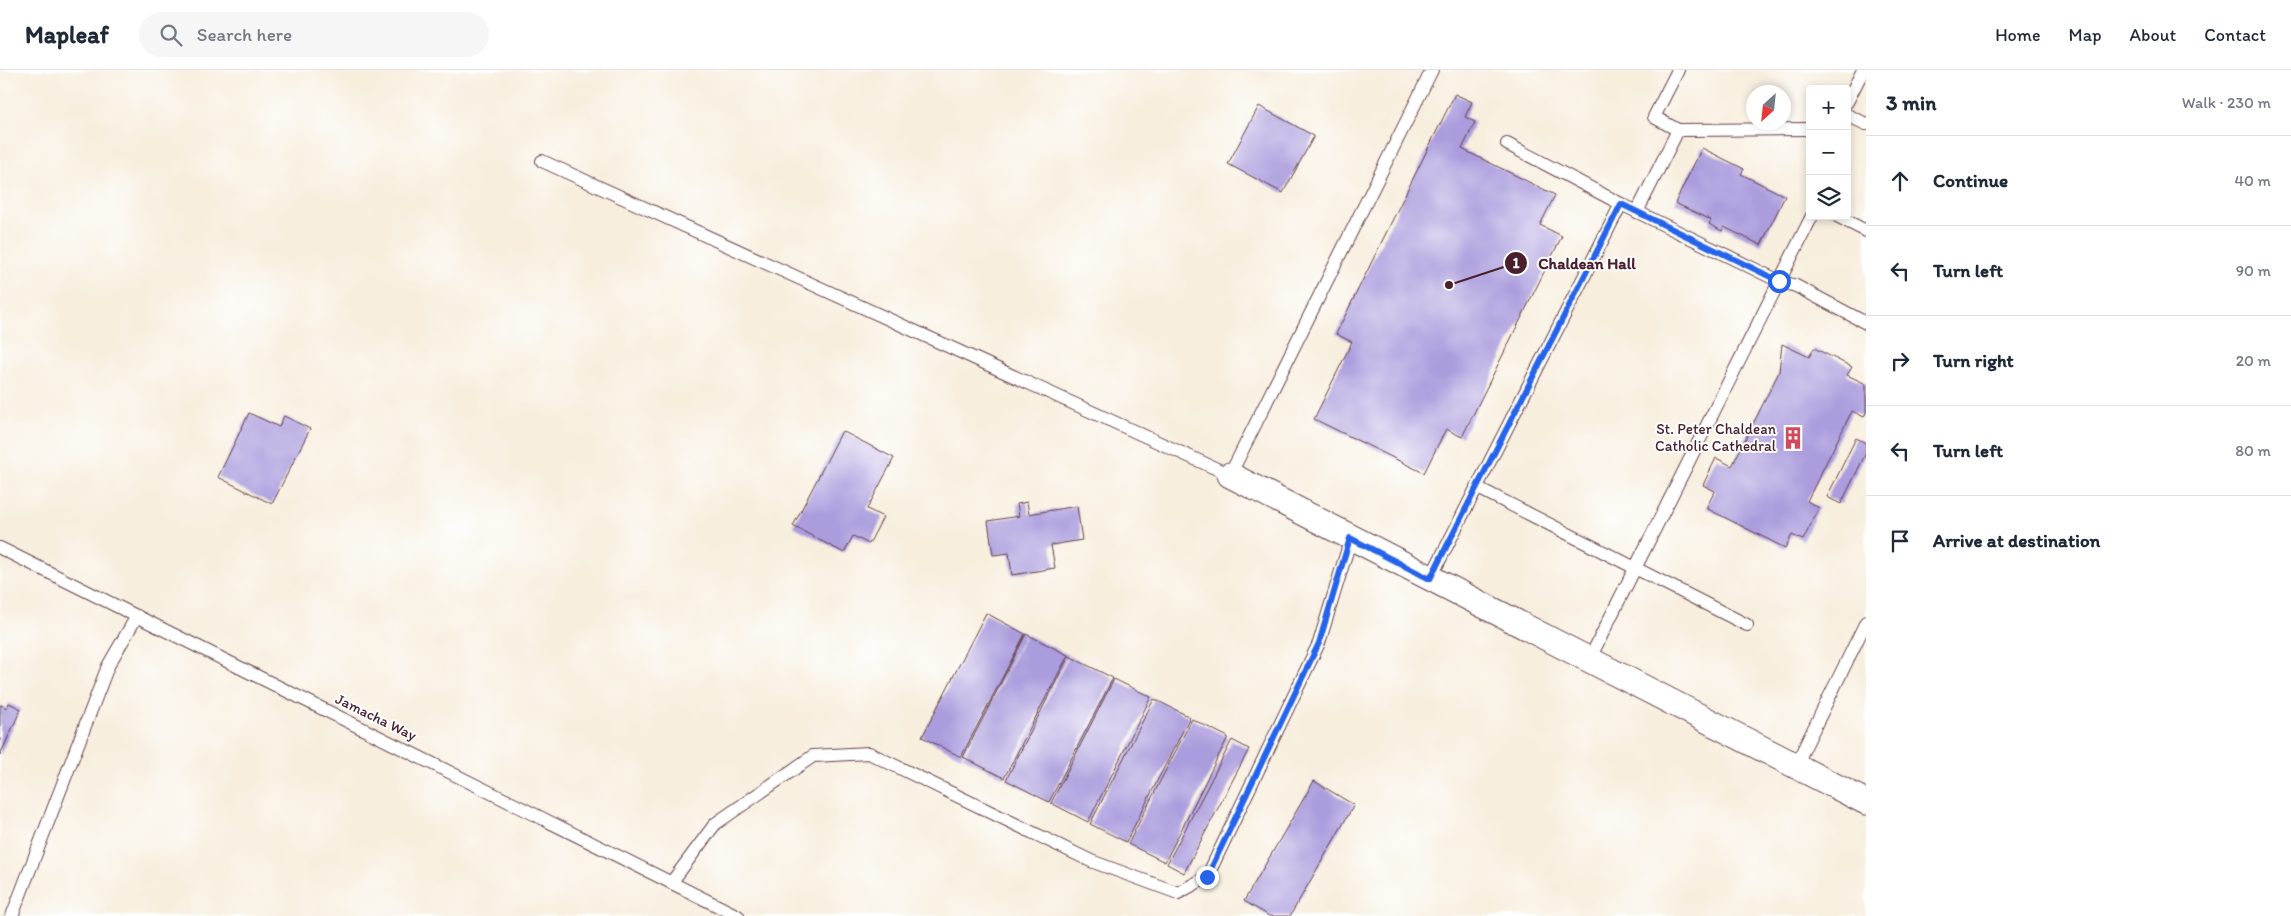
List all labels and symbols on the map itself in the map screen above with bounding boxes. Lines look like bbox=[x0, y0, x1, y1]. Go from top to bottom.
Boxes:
north arrow bbox=[1746, 85, 1791, 130]
callout: Chaldean Hall bbox=[1503, 248, 1646, 279]
text: 1 bbox=[1513, 254, 1520, 272]
text: Chaldean Hall bbox=[1538, 254, 1636, 273]
route start bbox=[1768, 270, 1791, 293]
place label: St. Peter Chaldean Catholic Cathedral bbox=[1655, 420, 1777, 455]
building icon: St. Peter Chaldean Catholic Cathedral bbox=[1780, 425, 1806, 451]
street label: Jamacha Way bbox=[333, 690, 419, 744]
route end bbox=[1196, 866, 1219, 889]

